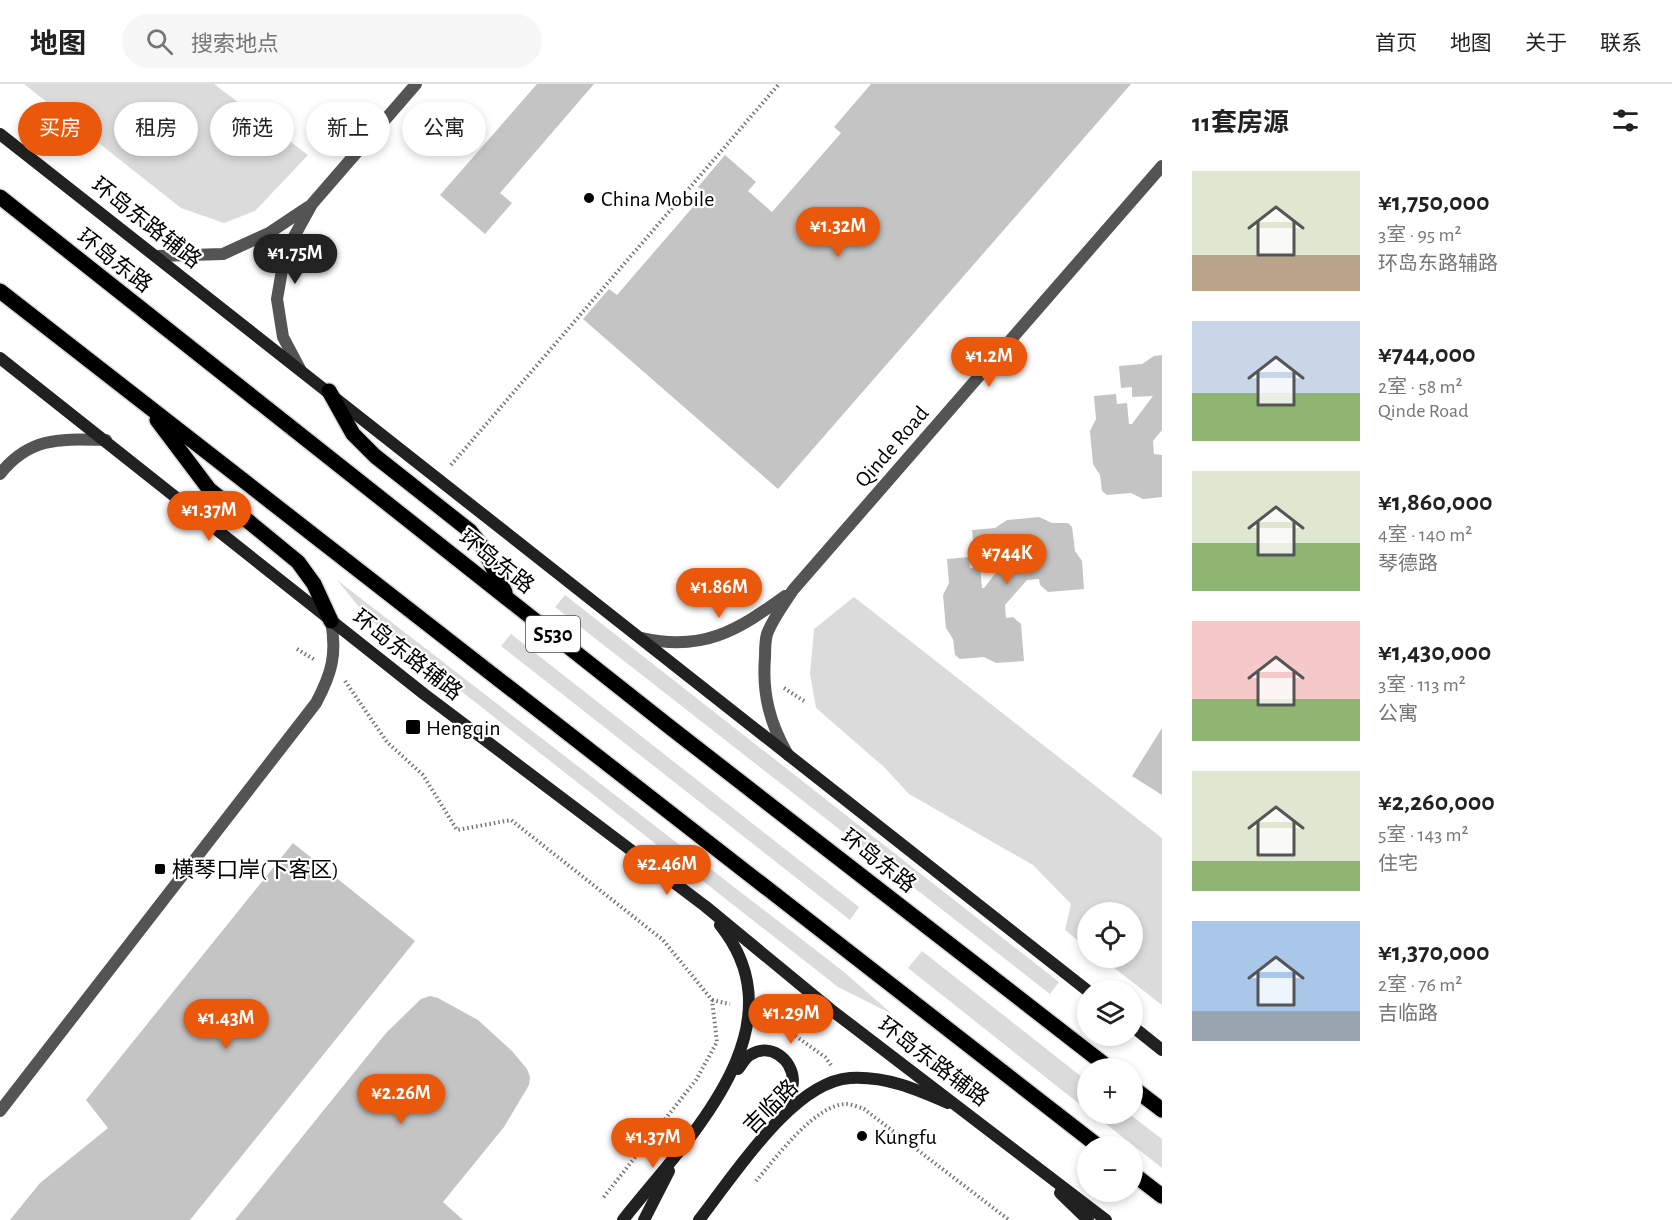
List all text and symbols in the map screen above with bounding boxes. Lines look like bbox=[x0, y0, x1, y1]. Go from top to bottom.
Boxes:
search box bbox=[122, 14, 542, 68]
icon: search bbox=[143, 25, 176, 58]
text: 地图 bbox=[30, 31, 86, 59]
text: 搜索地点 bbox=[191, 33, 279, 55]
text: 首页 bbox=[1375, 33, 1417, 54]
text: 地图 bbox=[1450, 33, 1492, 54]
text: 关于 bbox=[1525, 33, 1567, 54]
text: 联系 bbox=[1600, 33, 1642, 54]
chip: 买房 bbox=[18, 102, 102, 156]
chip: 租房 bbox=[114, 102, 198, 156]
chip: 筛选 bbox=[210, 102, 294, 156]
chip: 新上 bbox=[306, 102, 390, 156]
chip: 公寓 bbox=[402, 102, 486, 156]
icon: filters bbox=[1609, 104, 1642, 137]
text: 11套房源 bbox=[1192, 110, 1289, 136]
street label: 环岛东路辅路 bbox=[87, 171, 207, 273]
place label: China Mobile bbox=[601, 188, 714, 210]
text: ¥1,750,000 bbox=[1378, 189, 1490, 215]
marker: China Mobile bbox=[582, 191, 596, 205]
icon: home bbox=[1240, 195, 1312, 267]
pin: ¥1.32M bbox=[789, 207, 887, 258]
text: ¥1.32M bbox=[810, 216, 866, 236]
street label: 环岛东路 bbox=[72, 223, 158, 297]
text: 3室 · 95 m² bbox=[1378, 225, 1461, 245]
pin: ¥1.75M bbox=[246, 234, 344, 285]
text: ¥1.75M bbox=[267, 243, 323, 263]
text: 环岛东路辅路 bbox=[1378, 254, 1498, 274]
pin: ¥1.2M bbox=[947, 337, 1031, 388]
text: ¥744,000 bbox=[1378, 341, 1476, 367]
icon: home bbox=[1240, 345, 1312, 417]
text: ¥1.2M bbox=[965, 346, 1013, 366]
text: 2室 · 58 m² bbox=[1378, 377, 1462, 397]
text: Qinde Road bbox=[1378, 401, 1469, 421]
street label: Qinde Road bbox=[851, 402, 933, 491]
text: ¥1,860,000 bbox=[1378, 489, 1493, 515]
pin: ¥1.37M bbox=[160, 491, 258, 542]
icon: home bbox=[1240, 495, 1312, 567]
text: ¥1.37M bbox=[181, 500, 237, 520]
street label: 环岛东路 bbox=[455, 525, 538, 598]
text: 4室 · 140 m² bbox=[1378, 525, 1472, 545]
pin: ¥744K bbox=[965, 534, 1049, 585]
text: ¥744K bbox=[982, 543, 1032, 563]
text: 琴德路 bbox=[1378, 554, 1438, 574]
pin: ¥1.86M bbox=[670, 568, 768, 619]
text: ¥1.86M bbox=[690, 577, 748, 597]
street label: 环岛东路辅路 bbox=[349, 605, 467, 704]
road number: S530 bbox=[526, 616, 580, 652]
text: ¥1,430,000 bbox=[1378, 639, 1491, 665]
icon: home bbox=[1240, 645, 1312, 717]
text: 3室 · 113 m² bbox=[1378, 675, 1466, 695]
text: 公寓 bbox=[1378, 704, 1418, 724]
place label: Hengqin bbox=[426, 717, 501, 739]
marker: Hengqin bbox=[404, 718, 422, 736]
text: ¥2,260,000 bbox=[1378, 789, 1495, 815]
icon: home bbox=[1240, 795, 1312, 867]
street label: 环岛东路 bbox=[837, 824, 920, 897]
text: 5室 · 143 m² bbox=[1378, 825, 1469, 845]
pin: ¥2.46M bbox=[618, 845, 716, 896]
text: ¥2.46M bbox=[637, 854, 697, 874]
text: 住宅 bbox=[1378, 854, 1418, 874]
place label: 横琴口岸(下客区) bbox=[172, 858, 339, 881]
marker: 横琴口岸(下客区) bbox=[153, 862, 167, 876]
map controls bbox=[1077, 902, 1143, 1202]
button: locate bbox=[1077, 902, 1143, 968]
text: ¥1,370,000 bbox=[1378, 939, 1490, 965]
icon: home bbox=[1240, 945, 1312, 1017]
text: 2室 · 76 m² bbox=[1378, 975, 1462, 995]
button: layers bbox=[1077, 980, 1143, 1046]
pin: ¥1.29M bbox=[742, 994, 840, 1045]
pin: ¥1.43M bbox=[177, 999, 275, 1050]
text: ¥1.29M bbox=[762, 1003, 820, 1023]
text: 吉临路 bbox=[1378, 1004, 1438, 1024]
text: ¥1.43M bbox=[198, 1008, 254, 1028]
street label: 环岛东路辅路 bbox=[874, 1012, 993, 1110]
button: + bbox=[1077, 1058, 1143, 1124]
pin: ¥2.26M bbox=[352, 1074, 450, 1125]
street label: 吉临路 bbox=[739, 1075, 802, 1138]
text: ¥2.26M bbox=[371, 1083, 431, 1103]
pin: ¥1.37M bbox=[604, 1118, 702, 1169]
place label: Kungfu bbox=[874, 1126, 937, 1148]
text: ¥1.37M bbox=[625, 1127, 681, 1147]
marker: Kungfu bbox=[855, 1129, 869, 1143]
button: − bbox=[1077, 1136, 1143, 1202]

